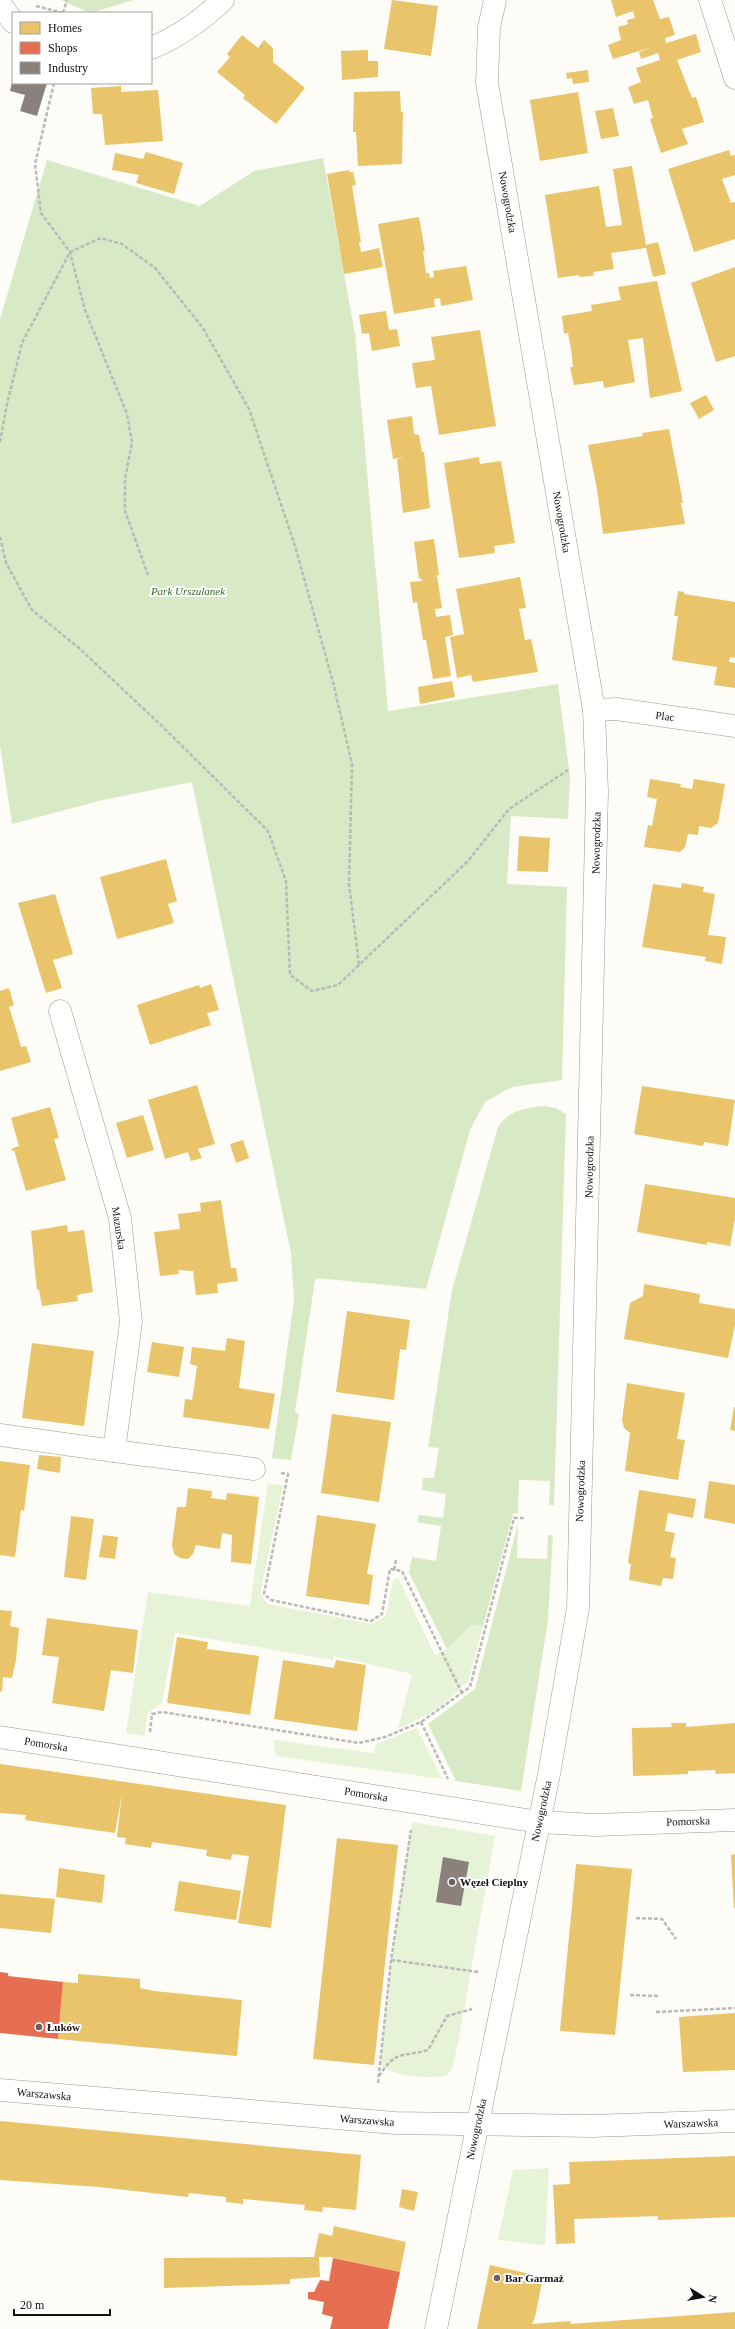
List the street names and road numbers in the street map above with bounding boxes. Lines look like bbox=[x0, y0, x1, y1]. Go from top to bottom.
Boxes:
street label: Nowogrodzka bbox=[497, 170, 519, 234]
street label: Nowogrodzka bbox=[551, 490, 573, 554]
street label: Plac bbox=[655, 709, 675, 723]
street label: Nowogrodzka bbox=[589, 812, 603, 874]
street label: Nowogrodzka bbox=[582, 1136, 596, 1198]
street label: Mazurska bbox=[110, 1206, 128, 1250]
street label: Nowogrodzka bbox=[573, 1460, 587, 1522]
street label: Pomorska bbox=[23, 1735, 69, 1753]
street label: Nowogrodzka bbox=[529, 1779, 553, 1843]
street label: Pomorska bbox=[343, 1785, 389, 1803]
street label: Pomorska bbox=[666, 1814, 710, 1828]
street label: Warszawska bbox=[16, 2086, 72, 2102]
street label: Nowogrodzka bbox=[464, 2097, 488, 2161]
street label: Warszawska bbox=[339, 2112, 395, 2128]
street label: Warszawska bbox=[663, 2116, 719, 2130]

